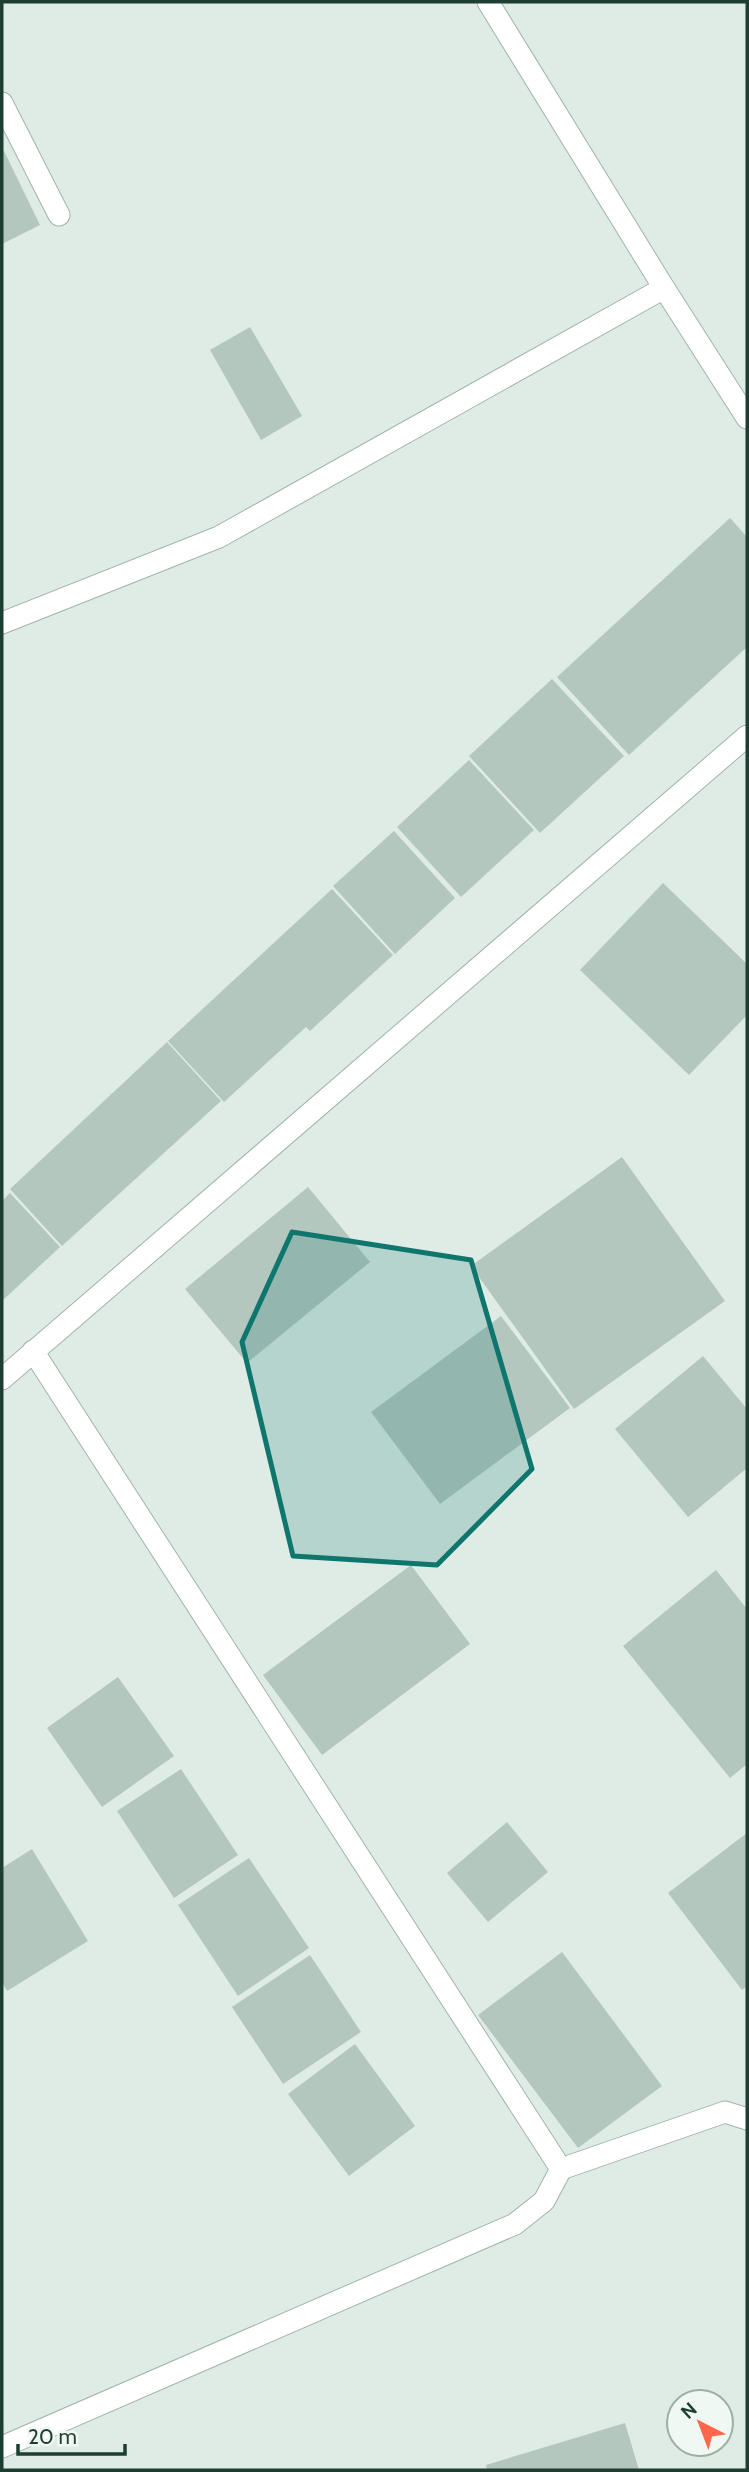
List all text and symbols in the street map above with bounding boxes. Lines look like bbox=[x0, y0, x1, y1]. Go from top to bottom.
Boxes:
north arrow bbox=[665, 2388, 735, 2458]
text: N bbox=[676, 2398, 702, 2424]
scale bar bbox=[18, 2412, 124, 2456]
text: 20 m bbox=[28, 2424, 77, 2449]

